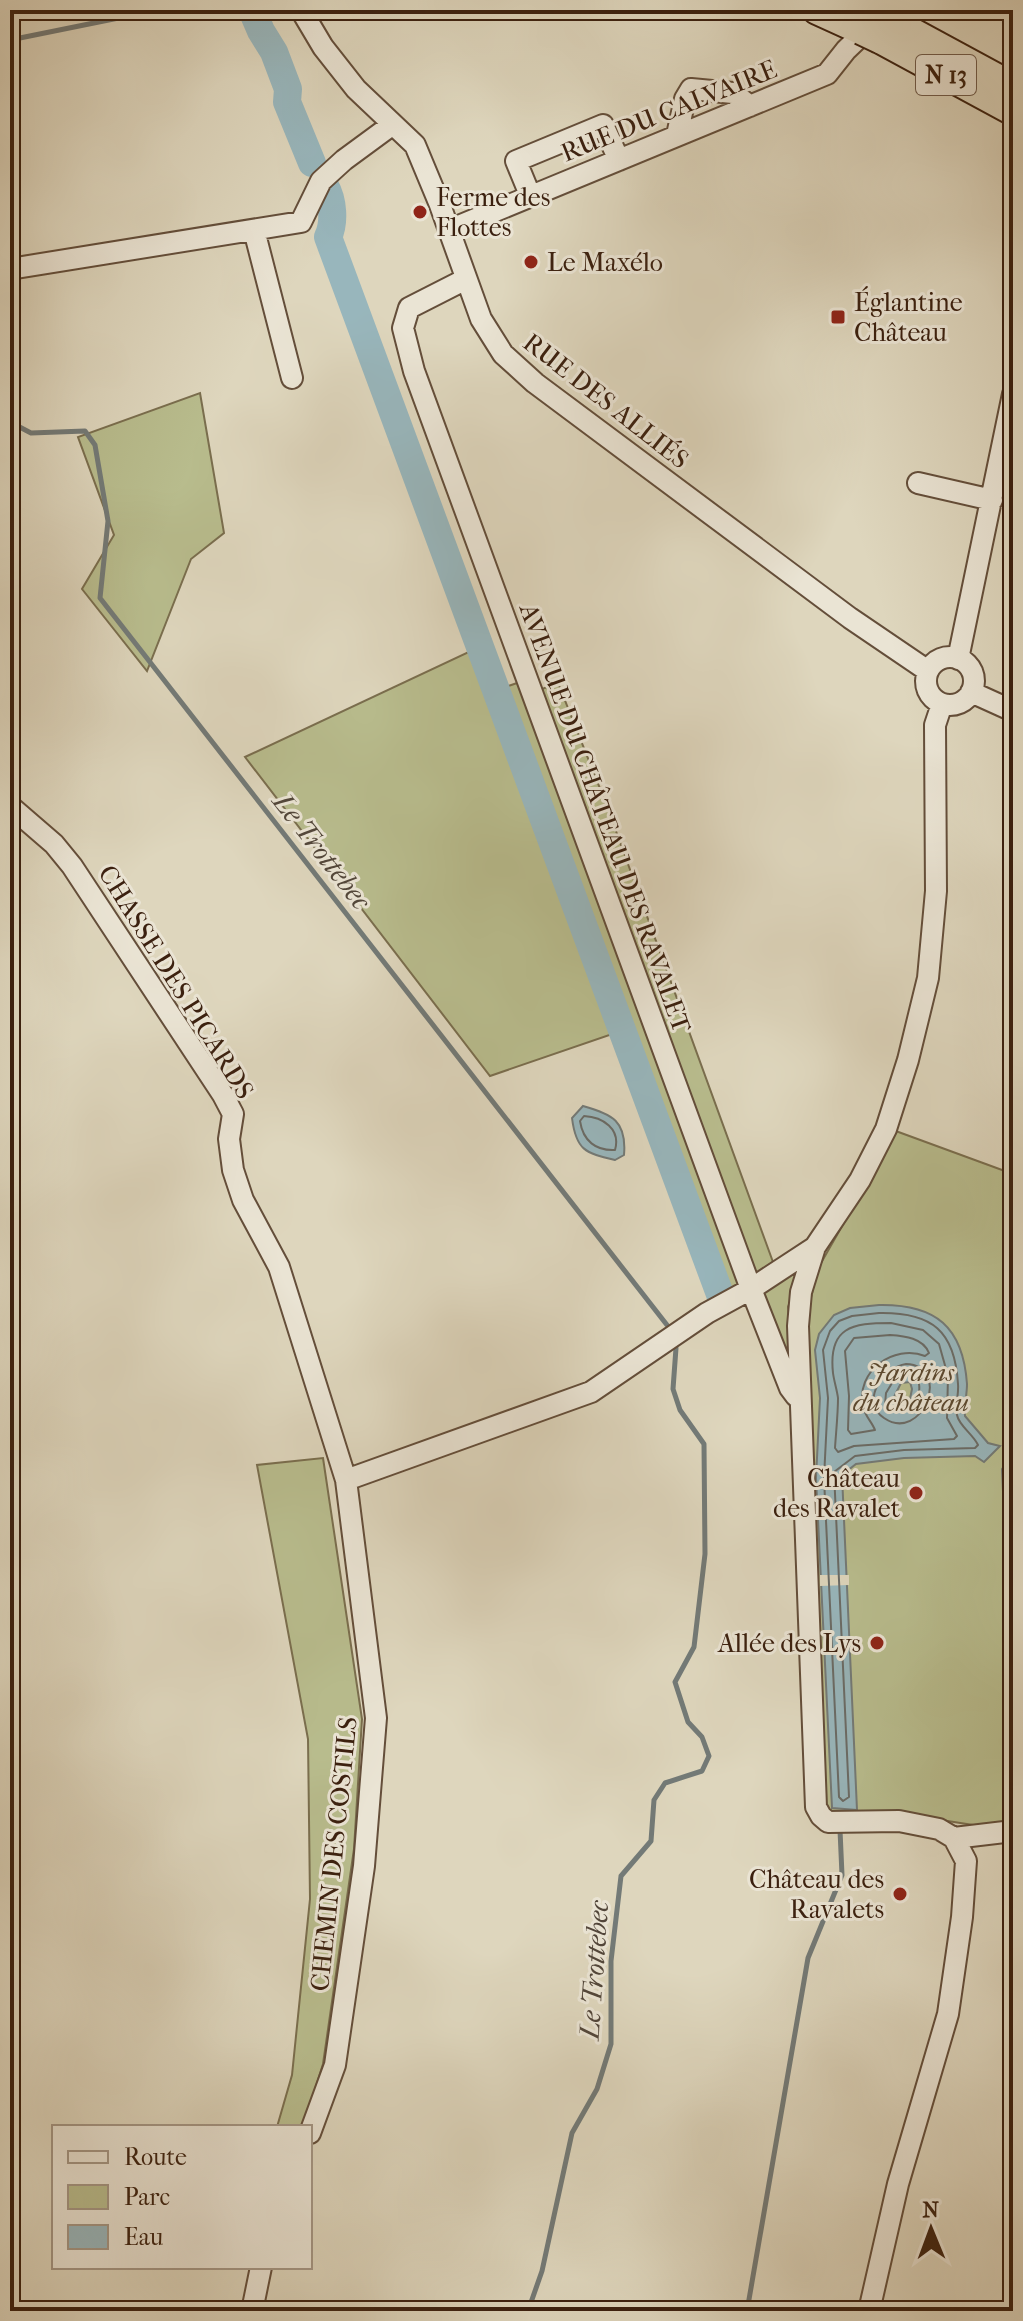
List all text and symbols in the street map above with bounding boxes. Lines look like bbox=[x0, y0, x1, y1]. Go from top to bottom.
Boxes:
street label: RUE DU CALVAIRE bbox=[557, 53, 782, 168]
road number: N 13 bbox=[916, 55, 976, 95]
place label: Ferme des Flottes bbox=[436, 182, 550, 243]
marker: Ferme des Flottes bbox=[411, 203, 429, 221]
place label: Le Maxélo bbox=[547, 247, 663, 278]
marker: Le Maxélo bbox=[522, 253, 540, 271]
place label: Églantine Château bbox=[854, 286, 963, 348]
marker: Églantine Château bbox=[829, 308, 847, 326]
street label: RUE DES ALLIÉS bbox=[517, 326, 696, 475]
street label: AVENUE DU CHÂTEAU DES RAVALET bbox=[512, 598, 698, 1037]
water label: Le Trottebec bbox=[265, 784, 378, 916]
street label: CHASSE DES PICARDS bbox=[91, 859, 261, 1105]
park label: Jardins du château bbox=[853, 1357, 969, 1418]
place label: Château des Ravalet bbox=[773, 1463, 901, 1524]
marker: Château des Ravalet bbox=[907, 1484, 925, 1502]
place label: Allée des Lys bbox=[717, 1628, 861, 1659]
marker: Allée des Lys bbox=[868, 1634, 886, 1652]
street label: CHEMIN DES COSTILS bbox=[304, 1715, 364, 1993]
place label: Château des Ravalets bbox=[749, 1864, 884, 1925]
marker: Château des Ravalets bbox=[891, 1885, 909, 1903]
water label: Le Trottebec bbox=[573, 1899, 615, 2043]
legend bbox=[52, 2125, 312, 2269]
text: Route bbox=[124, 2143, 187, 2171]
text: Parc bbox=[124, 2183, 170, 2211]
north arrow bbox=[891, 2189, 971, 2269]
text: N bbox=[922, 2197, 940, 2223]
text: Eau bbox=[124, 2223, 164, 2251]

